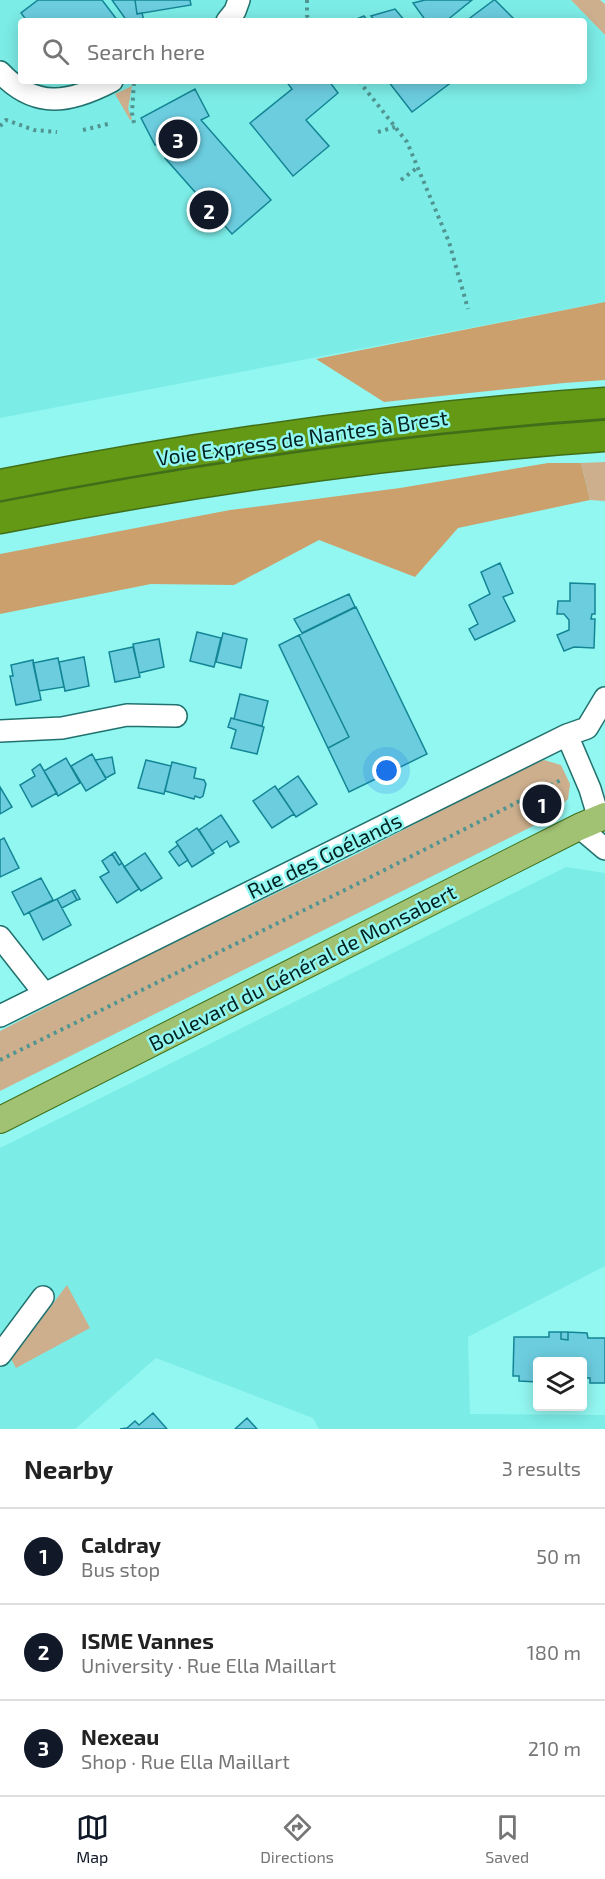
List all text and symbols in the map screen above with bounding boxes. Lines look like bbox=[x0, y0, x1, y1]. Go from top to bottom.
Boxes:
search box bbox=[18, 18, 587, 84]
icon: search bbox=[39, 35, 72, 68]
text: Search here bbox=[87, 38, 205, 64]
pin: 3 bbox=[158, 116, 198, 162]
pin: 2 bbox=[190, 188, 228, 232]
street label: Voie Express de Nantes à Brest bbox=[155, 404, 449, 470]
your location bbox=[372, 756, 401, 785]
pin: 1 bbox=[522, 782, 562, 826]
street label: Rue des Goélands bbox=[243, 807, 405, 903]
street label: Boulevard du Général de Monsabert bbox=[144, 878, 460, 1056]
map controls bbox=[533, 1357, 587, 1411]
button: layers bbox=[533, 1357, 587, 1411]
text: Nearby bbox=[24, 1453, 113, 1484]
text: 3 results bbox=[502, 1456, 581, 1480]
text: Caldray bbox=[81, 1531, 161, 1557]
text: 1 bbox=[39, 1544, 48, 1568]
text: 50 m bbox=[536, 1544, 581, 1568]
text: Bus stop bbox=[81, 1557, 160, 1581]
text: ISME Vannes bbox=[81, 1627, 214, 1653]
text: 2 bbox=[38, 1640, 49, 1664]
text: 180 m bbox=[527, 1640, 581, 1664]
text: University · Rue Ella Maillart bbox=[81, 1653, 336, 1677]
text: Nexeau bbox=[81, 1723, 159, 1749]
text: 3 bbox=[38, 1736, 49, 1760]
text: 210 m bbox=[528, 1736, 581, 1760]
text: Shop · Rue Ella Maillart bbox=[81, 1749, 290, 1773]
tab: Map bbox=[76, 1811, 109, 1866]
tab: Directions bbox=[260, 1811, 334, 1866]
tab: Saved bbox=[485, 1811, 529, 1866]

